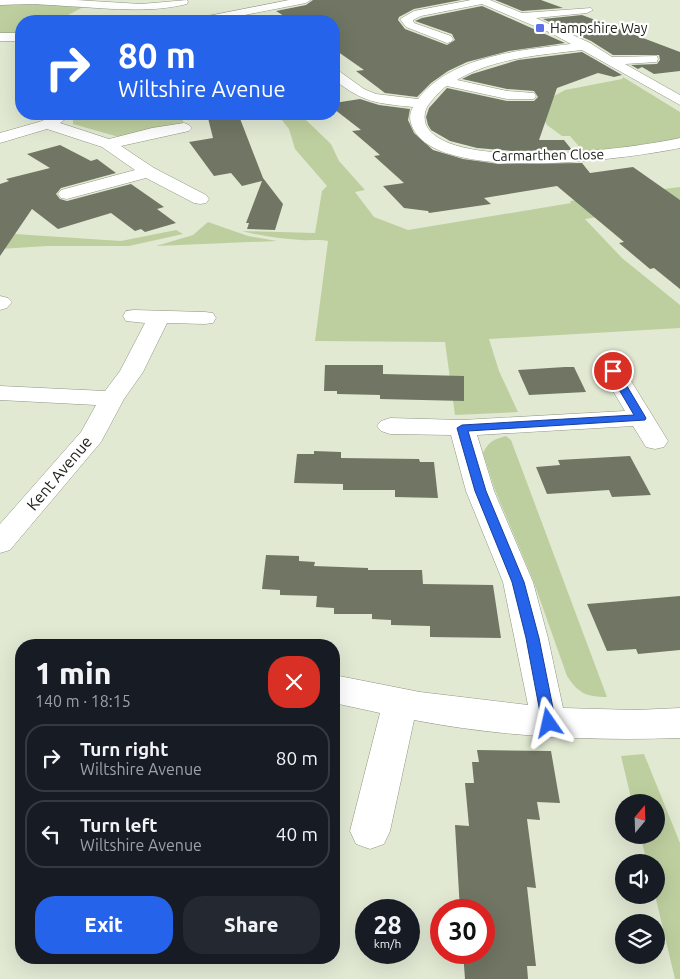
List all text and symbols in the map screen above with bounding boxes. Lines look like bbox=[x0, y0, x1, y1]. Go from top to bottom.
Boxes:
place label: Hampshire Way bbox=[550, 20, 648, 36]
marker: Hampshire Way bbox=[534, 22, 546, 34]
icon: right bbox=[35, 35, 100, 100]
text: 80 m bbox=[118, 35, 196, 75]
text: Wiltshire Avenue bbox=[118, 76, 286, 101]
street label: Carmarthen Close bbox=[492, 146, 604, 164]
pin bbox=[592, 350, 634, 392]
icon: arrive bbox=[599, 357, 627, 385]
street label: Kent Avenue bbox=[23, 432, 95, 514]
text: 1 min bbox=[35, 656, 111, 690]
button: close bbox=[268, 656, 320, 708]
text: 140 m · 18:15 bbox=[35, 692, 131, 710]
position arrow bbox=[522, 696, 574, 748]
text: Turn right bbox=[80, 738, 168, 760]
icon: right bbox=[37, 744, 65, 772]
text: 80 m bbox=[276, 747, 318, 769]
text: Wiltshire Avenue bbox=[80, 760, 202, 778]
north arrow bbox=[615, 794, 665, 844]
map controls bbox=[615, 794, 665, 964]
text: Turn left bbox=[80, 814, 158, 836]
icon: left bbox=[37, 820, 65, 848]
text: 40 m bbox=[276, 823, 318, 845]
text: Wiltshire Avenue bbox=[80, 836, 202, 854]
button: sound bbox=[615, 854, 665, 904]
button: Exit bbox=[35, 896, 173, 954]
button: Share bbox=[183, 896, 320, 954]
speed limit sign: 30 bbox=[430, 899, 495, 964]
text: 28 bbox=[373, 911, 402, 939]
button: layers bbox=[615, 914, 665, 964]
text: km/h bbox=[374, 937, 401, 950]

